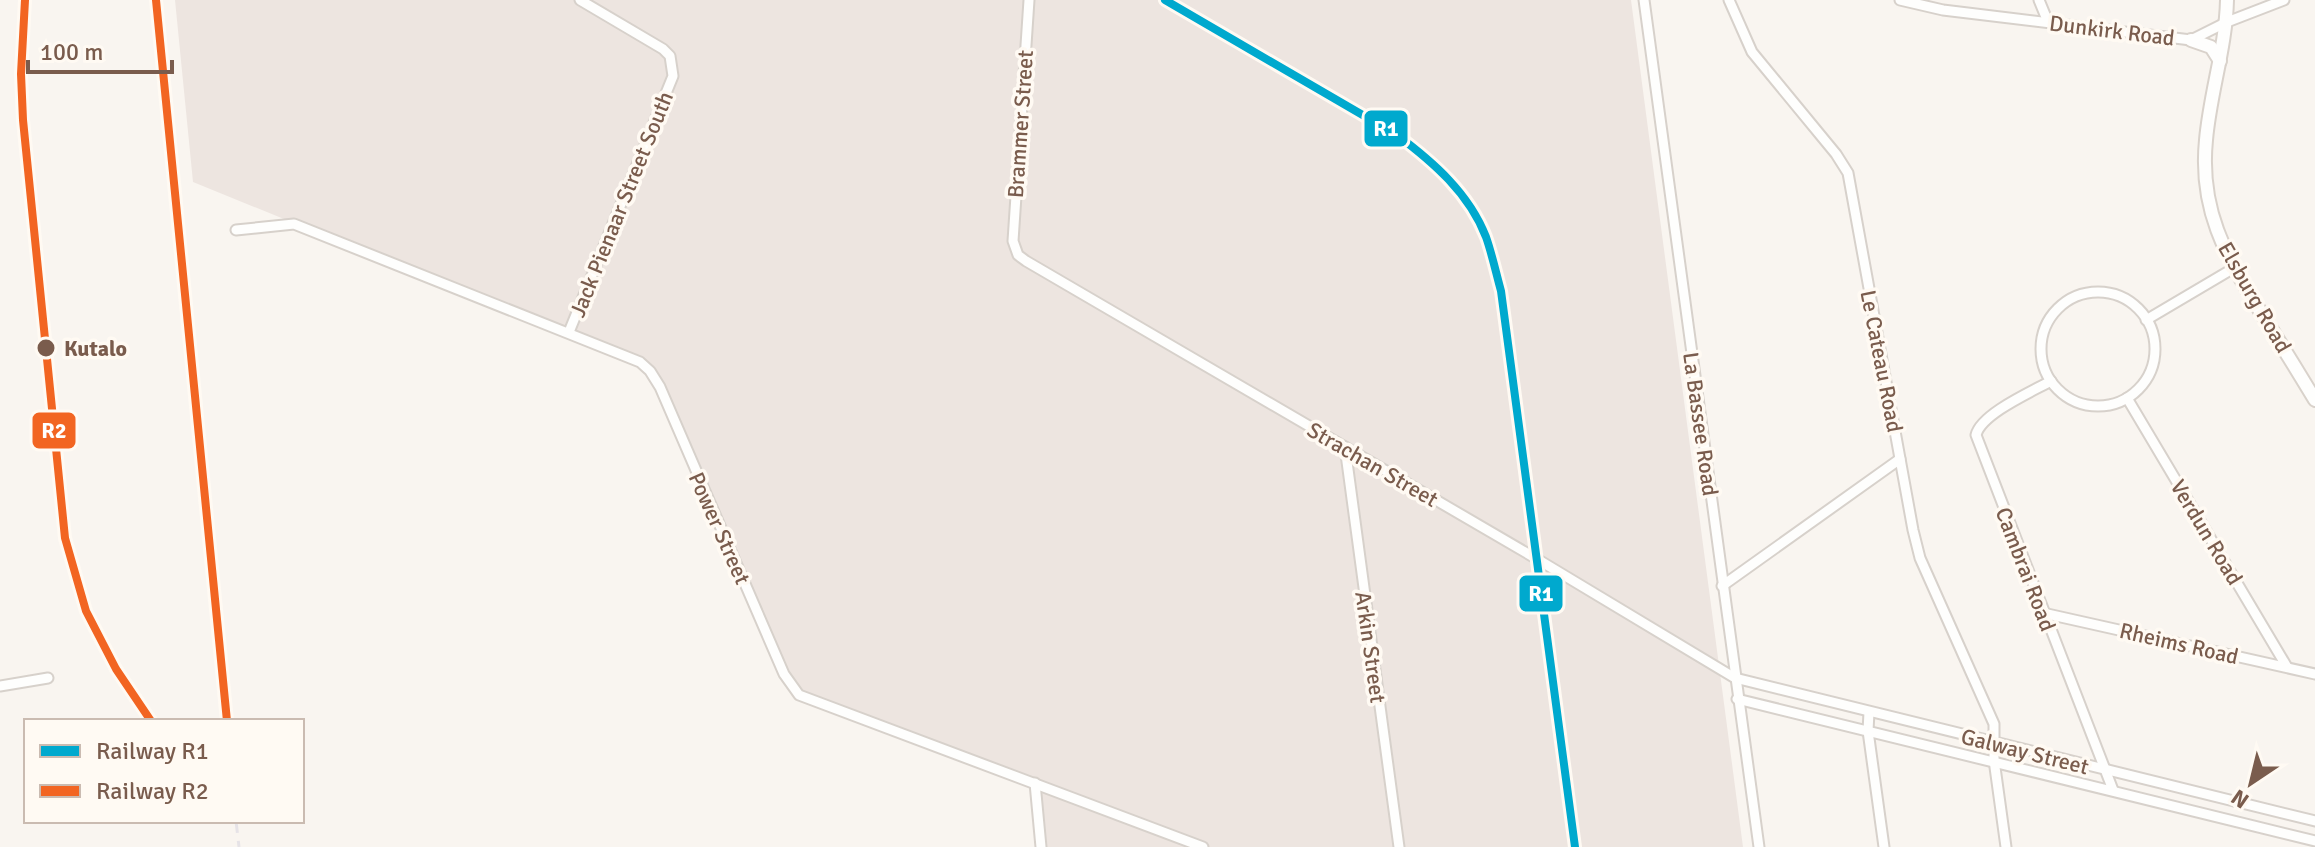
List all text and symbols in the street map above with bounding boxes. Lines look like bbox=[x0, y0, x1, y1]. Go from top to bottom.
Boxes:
street label: Dunkirk Road bbox=[2048, 9, 2176, 52]
scale bar bbox=[28, 24, 172, 74]
text: 100 m bbox=[40, 37, 103, 67]
street label: Brammer Street bbox=[1002, 49, 1039, 199]
street label: Jack Pienaar Street South bbox=[564, 87, 679, 321]
line badge: R1 bbox=[1363, 109, 1409, 148]
text: R1 bbox=[1373, 115, 1399, 142]
street label: Elsburg Road bbox=[2212, 237, 2297, 358]
street label: Le Cateau Road bbox=[1854, 288, 1909, 435]
place label: Kutalo bbox=[64, 335, 127, 362]
marker: Kutalo bbox=[35, 337, 57, 359]
street label: La Bassee Road bbox=[1677, 350, 1724, 498]
line badge: R2 bbox=[31, 411, 77, 450]
street label: Strachan Street bbox=[1303, 416, 1443, 513]
text: R2 bbox=[41, 417, 67, 444]
street label: Power Street bbox=[683, 468, 756, 589]
street label: Verdun Road bbox=[2165, 475, 2249, 590]
street label: Cambrai Road bbox=[1990, 503, 2062, 635]
line badge: R1 bbox=[1518, 574, 1564, 613]
text: R1 bbox=[1528, 580, 1554, 607]
street label: Arkin Street bbox=[1349, 589, 1392, 705]
street label: Rheims Road bbox=[2117, 617, 2241, 670]
legend bbox=[24, 719, 304, 823]
street label: Galway Street bbox=[1958, 723, 2092, 780]
text: Railway R1 bbox=[96, 736, 209, 766]
north arrow bbox=[2211, 743, 2291, 823]
text: Railway R2 bbox=[96, 776, 209, 806]
text: N bbox=[2226, 784, 2254, 814]

